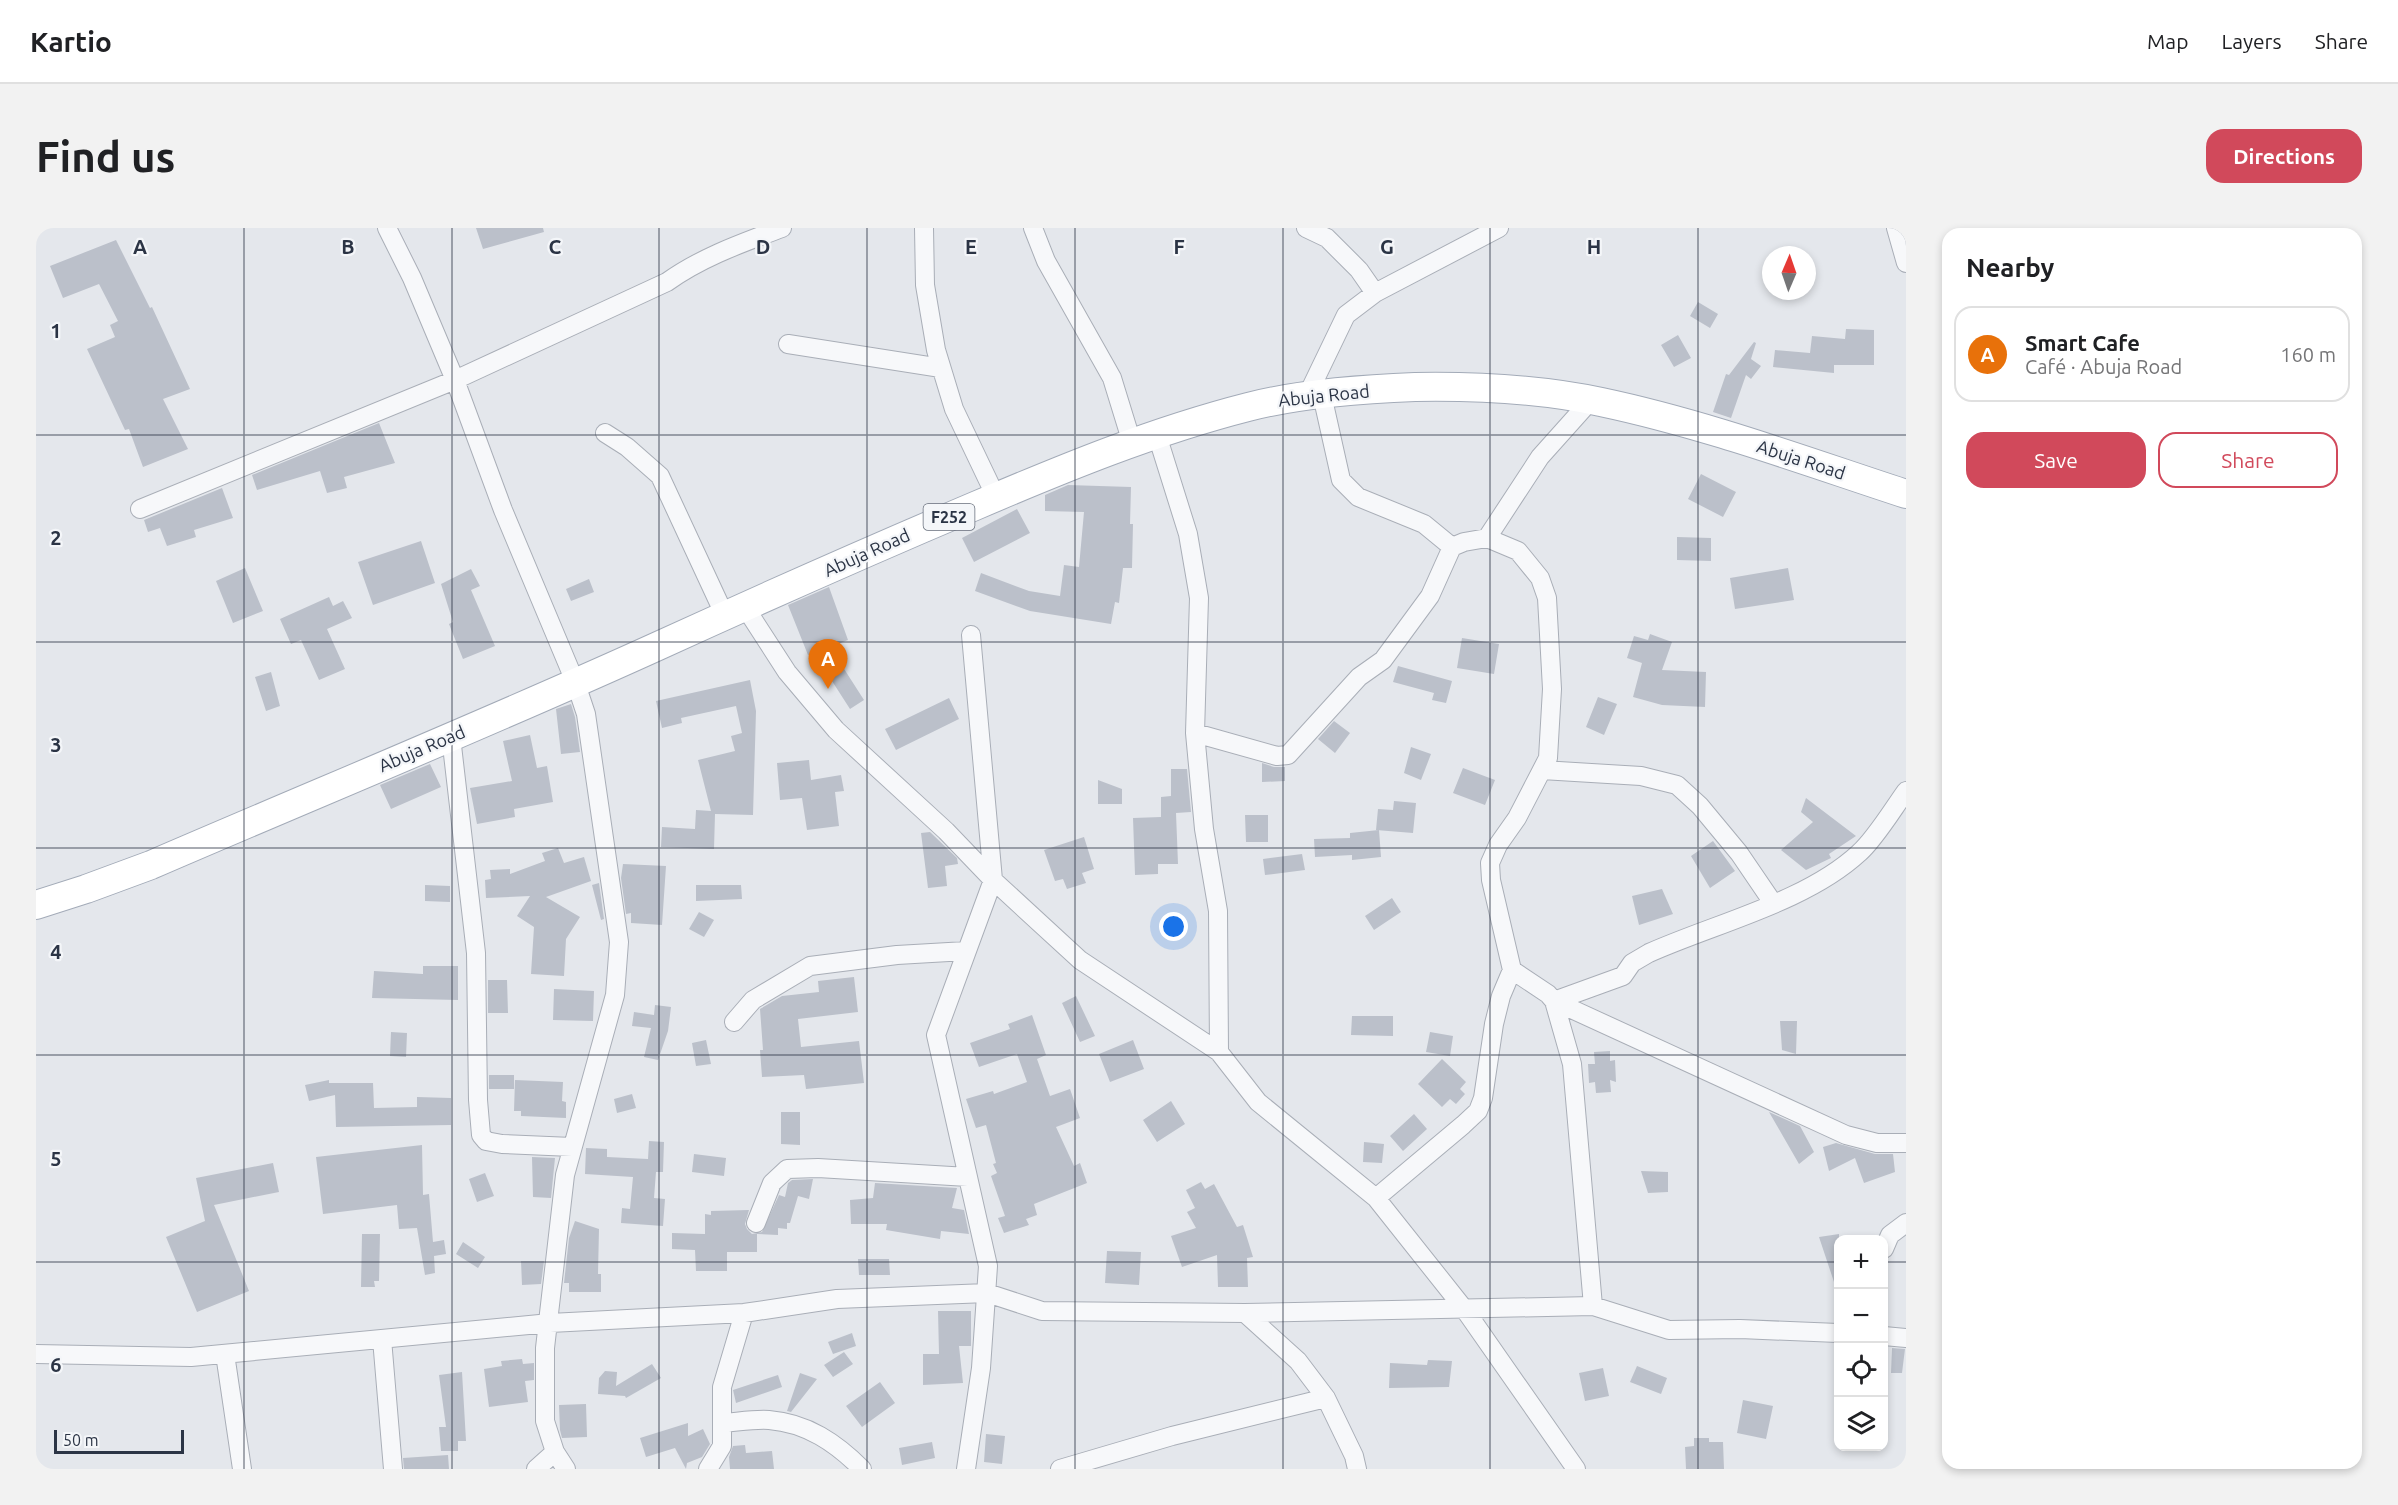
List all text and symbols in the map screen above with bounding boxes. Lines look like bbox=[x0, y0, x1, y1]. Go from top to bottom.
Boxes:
text: Kartio bbox=[30, 26, 112, 57]
text: Map bbox=[2147, 29, 2188, 53]
text: Layers bbox=[2221, 29, 2282, 53]
text: Share bbox=[2315, 29, 2368, 53]
button: Directions bbox=[2206, 129, 2362, 183]
text: Find us bbox=[36, 133, 175, 180]
text: A bbox=[133, 235, 147, 258]
text: B bbox=[341, 235, 355, 258]
text: C bbox=[549, 235, 562, 258]
text: D bbox=[756, 235, 770, 258]
text: E bbox=[965, 235, 977, 258]
text: F bbox=[1173, 235, 1185, 258]
text: G bbox=[1380, 235, 1394, 258]
text: H bbox=[1587, 235, 1601, 258]
north arrow bbox=[1762, 246, 1816, 300]
text: Nearby bbox=[1966, 253, 2054, 282]
text: 1 bbox=[50, 319, 62, 342]
text: Smart Cafe bbox=[2025, 330, 2140, 355]
text: A bbox=[1980, 343, 1995, 366]
text: 160 m bbox=[2280, 343, 2336, 366]
text: Café · Abuja Road bbox=[2025, 355, 2182, 378]
street label: Abuja Road bbox=[1277, 380, 1371, 410]
button: Save bbox=[1966, 432, 2146, 488]
button: Share bbox=[2158, 432, 2338, 488]
street label: Abuja Road bbox=[1755, 435, 1848, 483]
road number: F252 bbox=[924, 504, 974, 530]
street label: Abuja Road bbox=[821, 524, 913, 580]
text: 2 bbox=[50, 526, 62, 549]
pin: A bbox=[808, 640, 848, 689]
street label: Abuja Road bbox=[375, 721, 468, 775]
text: 3 bbox=[50, 733, 62, 756]
your location bbox=[1159, 912, 1188, 941]
text: 4 bbox=[50, 940, 62, 963]
text: 5 bbox=[50, 1147, 62, 1170]
map controls bbox=[1834, 1235, 1888, 1451]
button: + bbox=[1834, 1235, 1888, 1289]
button: − bbox=[1834, 1289, 1888, 1343]
button: locate bbox=[1834, 1343, 1888, 1397]
text: 6 bbox=[50, 1353, 62, 1376]
button: layers bbox=[1834, 1397, 1888, 1451]
scale bar bbox=[54, 1427, 184, 1454]
text: 50 m bbox=[63, 1431, 99, 1449]

